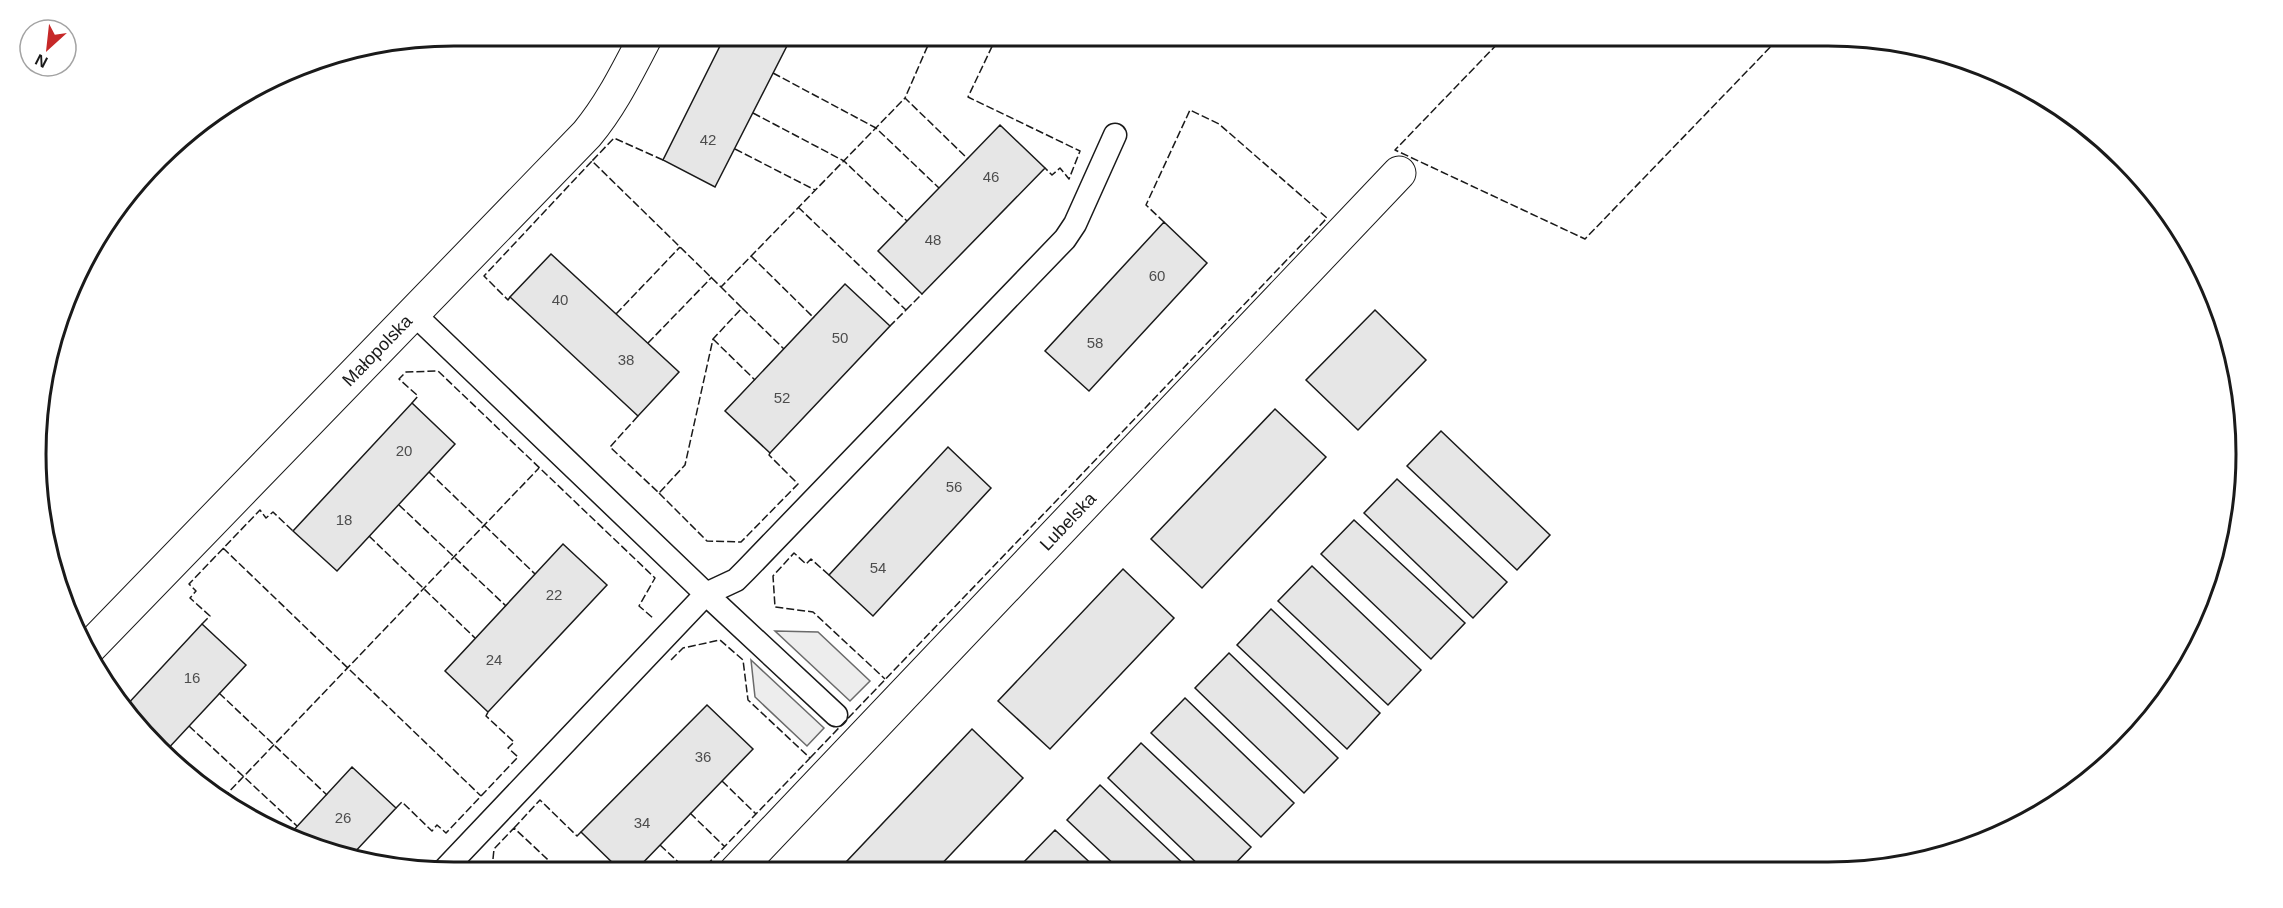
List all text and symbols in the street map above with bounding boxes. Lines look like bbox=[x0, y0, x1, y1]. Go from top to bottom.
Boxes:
north arrow bbox=[18, 18, 78, 78]
text: N bbox=[32, 51, 50, 71]
house number: 42 bbox=[700, 131, 716, 148]
house number: 46 bbox=[983, 168, 999, 185]
house number: 48 bbox=[925, 231, 941, 248]
house number: 60 bbox=[1149, 267, 1165, 284]
house number: 40 bbox=[552, 291, 568, 308]
street label: Małopolska bbox=[338, 310, 417, 390]
house number: 50 bbox=[832, 329, 848, 346]
house number: 58 bbox=[1087, 334, 1103, 351]
house number: 38 bbox=[618, 351, 634, 368]
house number: 52 bbox=[774, 389, 790, 406]
house number: 20 bbox=[396, 442, 412, 459]
house number: 56 bbox=[946, 478, 962, 495]
street label: Lubelska bbox=[1036, 488, 1101, 555]
house number: 18 bbox=[336, 511, 352, 528]
house number: 54 bbox=[870, 559, 886, 576]
house number: 22 bbox=[546, 586, 562, 603]
house number: 24 bbox=[486, 651, 502, 668]
house number: 16 bbox=[184, 669, 200, 686]
house number: 36 bbox=[695, 748, 711, 765]
house number: 26 bbox=[335, 809, 351, 826]
house number: 34 bbox=[634, 814, 650, 831]

